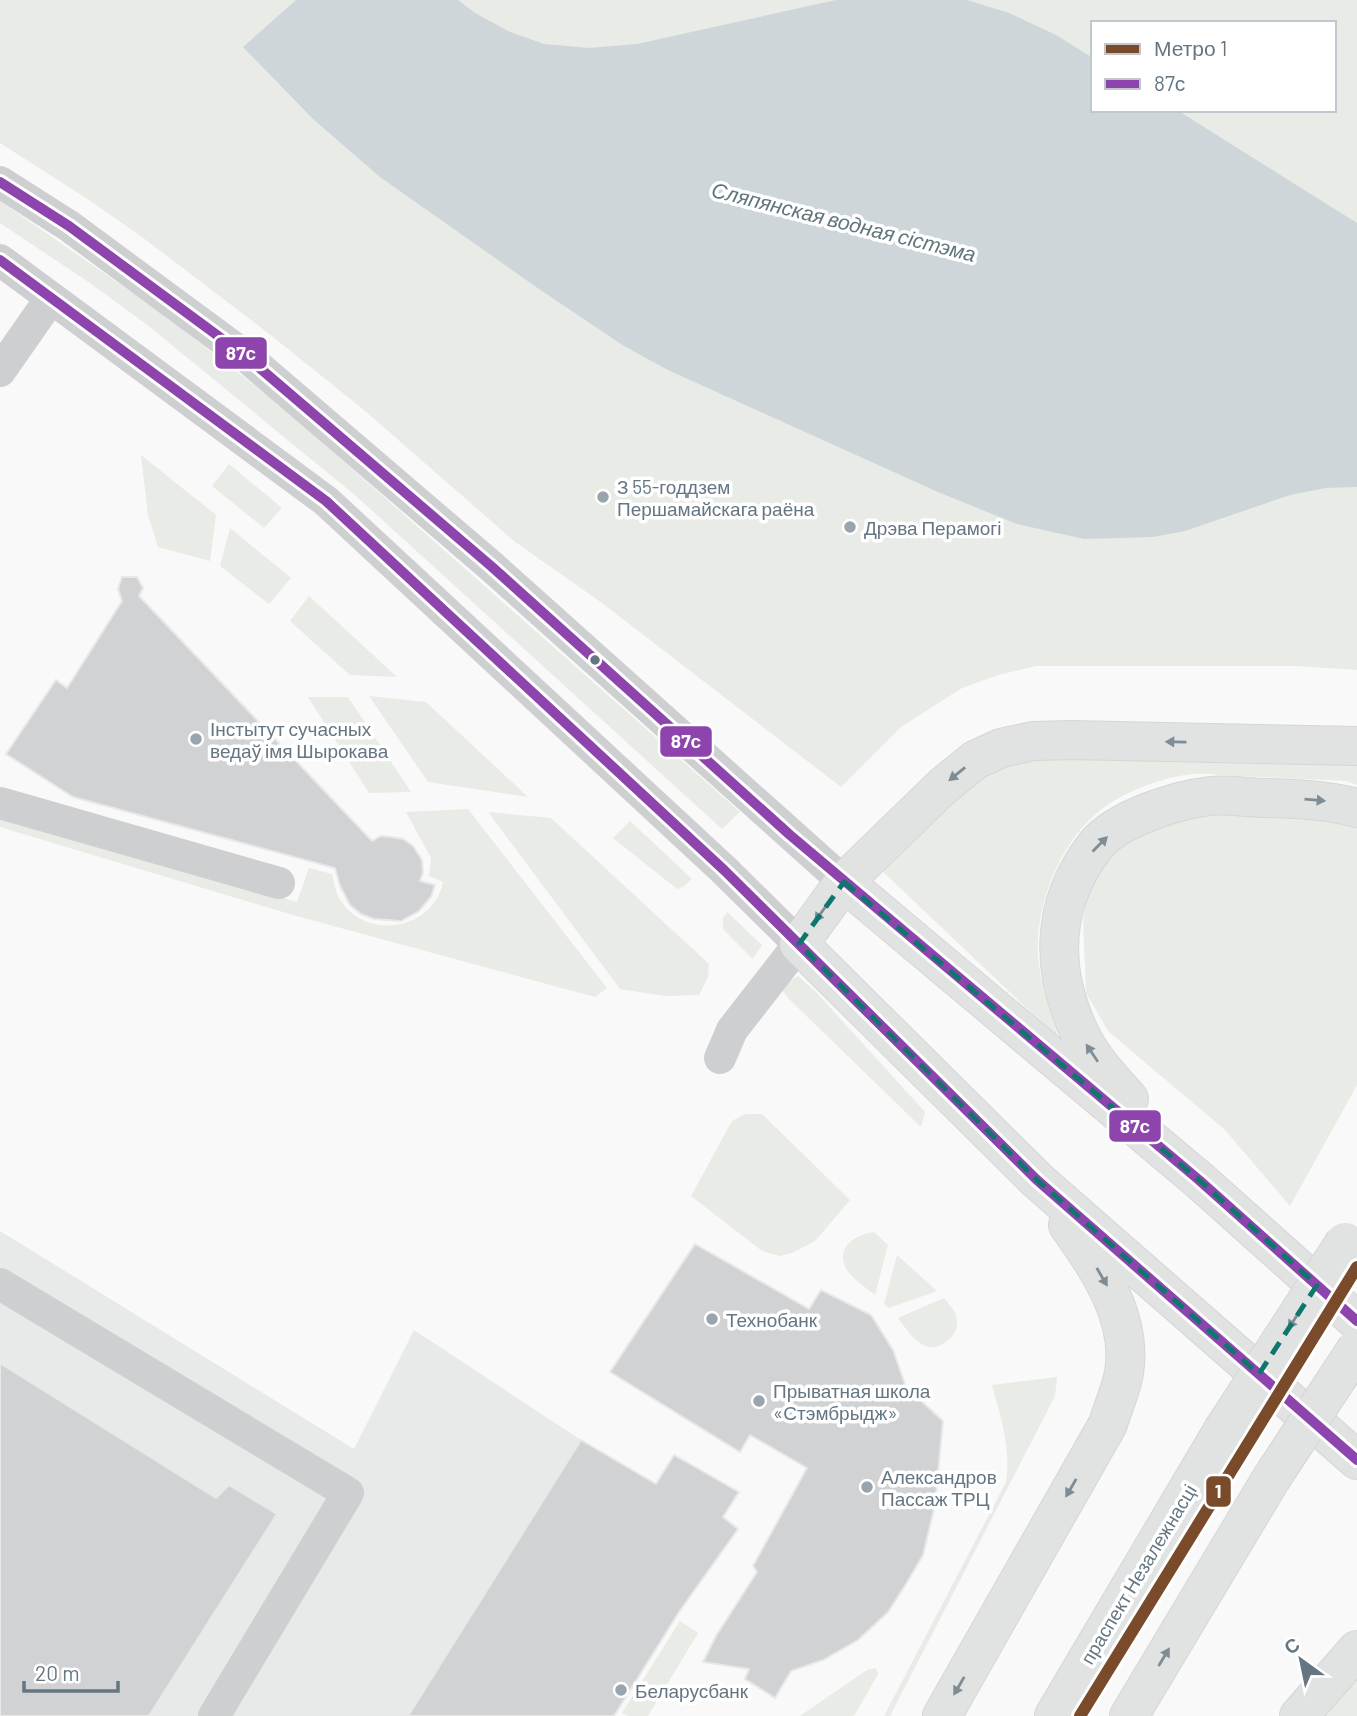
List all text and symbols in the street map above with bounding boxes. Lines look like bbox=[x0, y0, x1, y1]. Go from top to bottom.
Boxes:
legend bbox=[1091, 21, 1336, 112]
text: Метро 1 bbox=[1154, 35, 1227, 60]
text: 87с bbox=[1154, 70, 1185, 95]
water label: Сляпянская водная сістэма bbox=[709, 176, 979, 266]
line badge: 87с bbox=[214, 336, 268, 370]
text: 87с bbox=[226, 341, 257, 364]
place label: З 55-годдзем Першамайскага раёна bbox=[617, 475, 815, 520]
marker: З 55-годдзем Першамайскага раёна bbox=[595, 489, 611, 505]
place label: Дрэва Перамогі bbox=[864, 516, 1002, 539]
marker: Дрэва Перамогі bbox=[842, 519, 858, 535]
unlabelled marker bbox=[588, 653, 602, 667]
place label: Інстытут сучасных ведаў імя Шырокава bbox=[210, 717, 389, 762]
line badge: 87с bbox=[659, 725, 713, 758]
text: 87с bbox=[671, 729, 702, 752]
marker: Інстытут сучасных ведаў імя Шырокава bbox=[188, 731, 204, 747]
one-way arrow bbox=[1165, 736, 1187, 748]
one-way arrow bbox=[949, 767, 967, 782]
one-way arrow bbox=[1304, 795, 1326, 806]
one-way arrow bbox=[1091, 835, 1108, 852]
one-way arrow bbox=[815, 904, 829, 922]
one-way arrow bbox=[1085, 1044, 1099, 1062]
line badge: 87с bbox=[1108, 1109, 1162, 1143]
text: 87с bbox=[1120, 1114, 1151, 1137]
one-way arrow bbox=[1096, 1268, 1108, 1287]
place label: Технобанк bbox=[726, 1308, 818, 1331]
marker: Технобанк bbox=[704, 1311, 720, 1327]
one-way arrow bbox=[1287, 1311, 1301, 1329]
place label: Прыватная школа «Стэмбрыдж» bbox=[773, 1379, 931, 1424]
marker: Прыватная школа «Стэмбрыдж» bbox=[751, 1393, 767, 1409]
place label: Александров Пассаж ТРЦ bbox=[881, 1465, 997, 1510]
line badge: 1 bbox=[1205, 1475, 1232, 1508]
one-way arrow bbox=[1065, 1478, 1077, 1498]
marker: Александров Пассаж ТРЦ bbox=[859, 1479, 875, 1495]
text: 1 bbox=[1215, 1479, 1221, 1502]
street label: праспект Незалежнасці bbox=[1075, 1480, 1201, 1668]
north arrow bbox=[1266, 1625, 1336, 1695]
text: С bbox=[1279, 1632, 1304, 1659]
one-way arrow bbox=[1158, 1648, 1170, 1667]
scale bar bbox=[24, 1650, 119, 1694]
text: 20 m bbox=[35, 1660, 80, 1685]
one-way arrow bbox=[953, 1676, 965, 1696]
place label: Беларусбанк bbox=[635, 1679, 749, 1702]
marker: Беларусбанк bbox=[613, 1682, 629, 1698]

